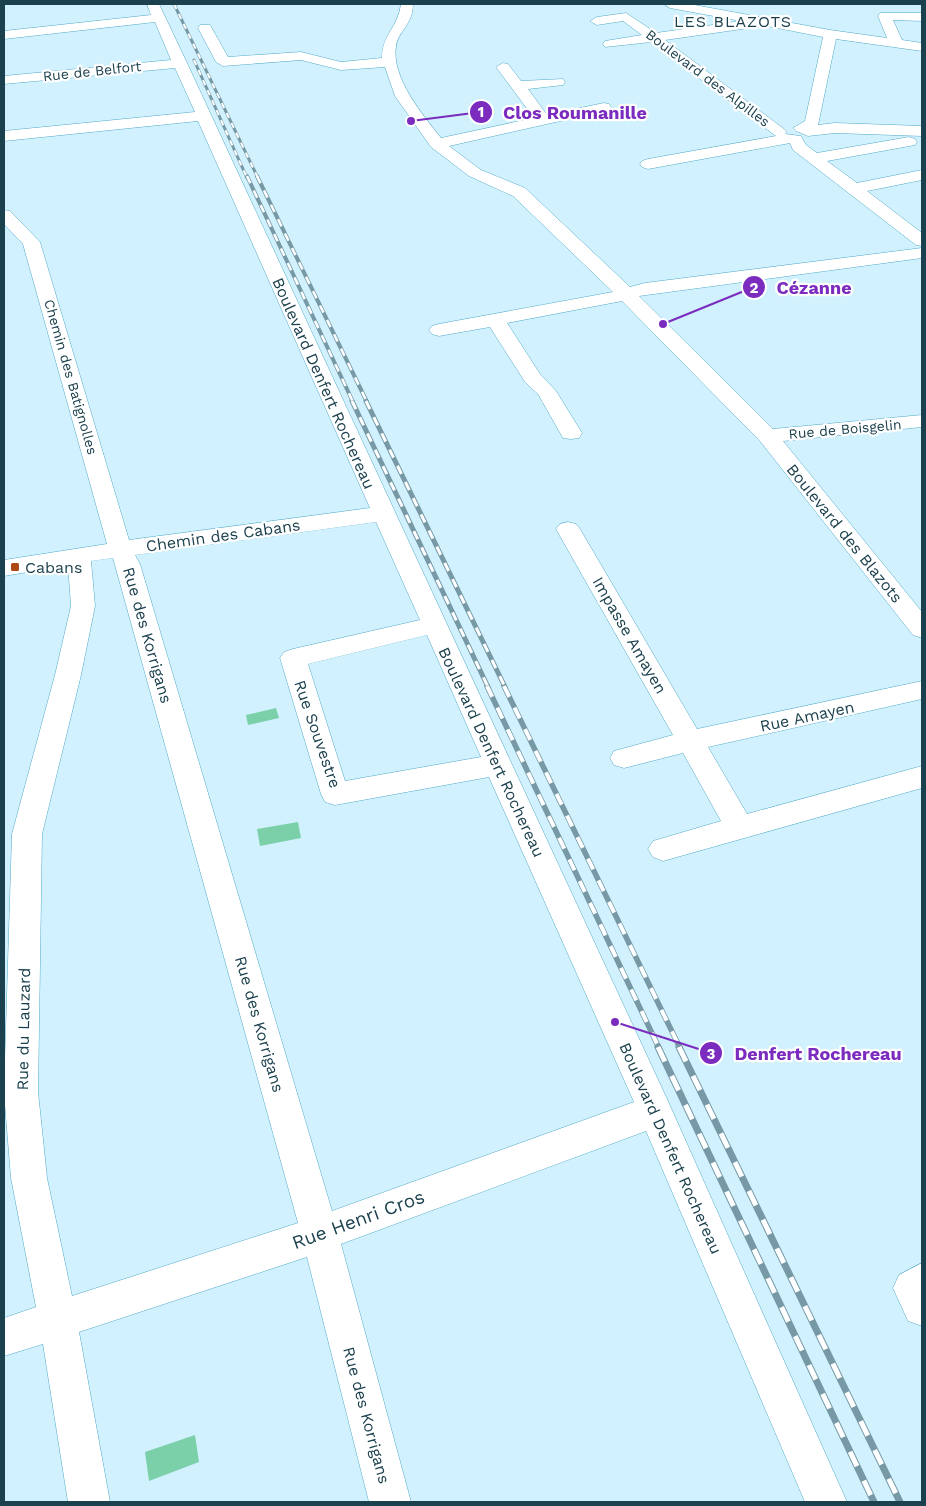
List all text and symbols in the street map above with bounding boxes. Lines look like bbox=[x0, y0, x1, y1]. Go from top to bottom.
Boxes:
district label: LES BLAZOTS bbox=[674, 12, 792, 31]
street label: Boulevard des Alpilles bbox=[643, 26, 773, 130]
street label: Rue de Belfort bbox=[42, 58, 142, 84]
callout: Clos Roumanille bbox=[468, 96, 657, 129]
text: Clos Roumanille bbox=[503, 102, 647, 123]
text: 1 bbox=[478, 103, 484, 121]
callout: Cézanne bbox=[742, 271, 862, 304]
street label: Boulevard Denfert Rochereau bbox=[268, 275, 379, 492]
text: Cézanne bbox=[776, 277, 852, 298]
text: 2 bbox=[750, 279, 759, 297]
street label: Chemin des Batignolles bbox=[41, 298, 101, 456]
street label: Rue de Boisgelin bbox=[788, 416, 902, 442]
street label: Boulevard des Blazots bbox=[783, 460, 907, 607]
street label: Chemin des Cabans bbox=[145, 515, 301, 556]
place label: Cabans bbox=[25, 558, 82, 577]
marker: Cabans bbox=[9, 561, 21, 573]
street label: Rue des Korrigans bbox=[119, 565, 176, 705]
street label: Impasse Amayen bbox=[588, 573, 671, 697]
street label: Boulevard Denfert Rochereau bbox=[434, 644, 549, 860]
street label: Rue Souvestre bbox=[290, 678, 345, 791]
street label: Rue Amayen bbox=[758, 697, 856, 736]
street label: Rue des Korrigans bbox=[231, 954, 288, 1094]
street label: Rue du Lauzard bbox=[13, 967, 34, 1091]
callout: Denfert Rochereau bbox=[699, 1037, 911, 1070]
street label: Boulevard Denfert Rochereau bbox=[615, 1040, 726, 1257]
text: Denfert Rochereau bbox=[734, 1043, 902, 1064]
text: 3 bbox=[707, 1045, 716, 1063]
street label: Rue Henri Cros bbox=[289, 1185, 428, 1254]
street label: Rue des Korrigans bbox=[339, 1345, 394, 1486]

